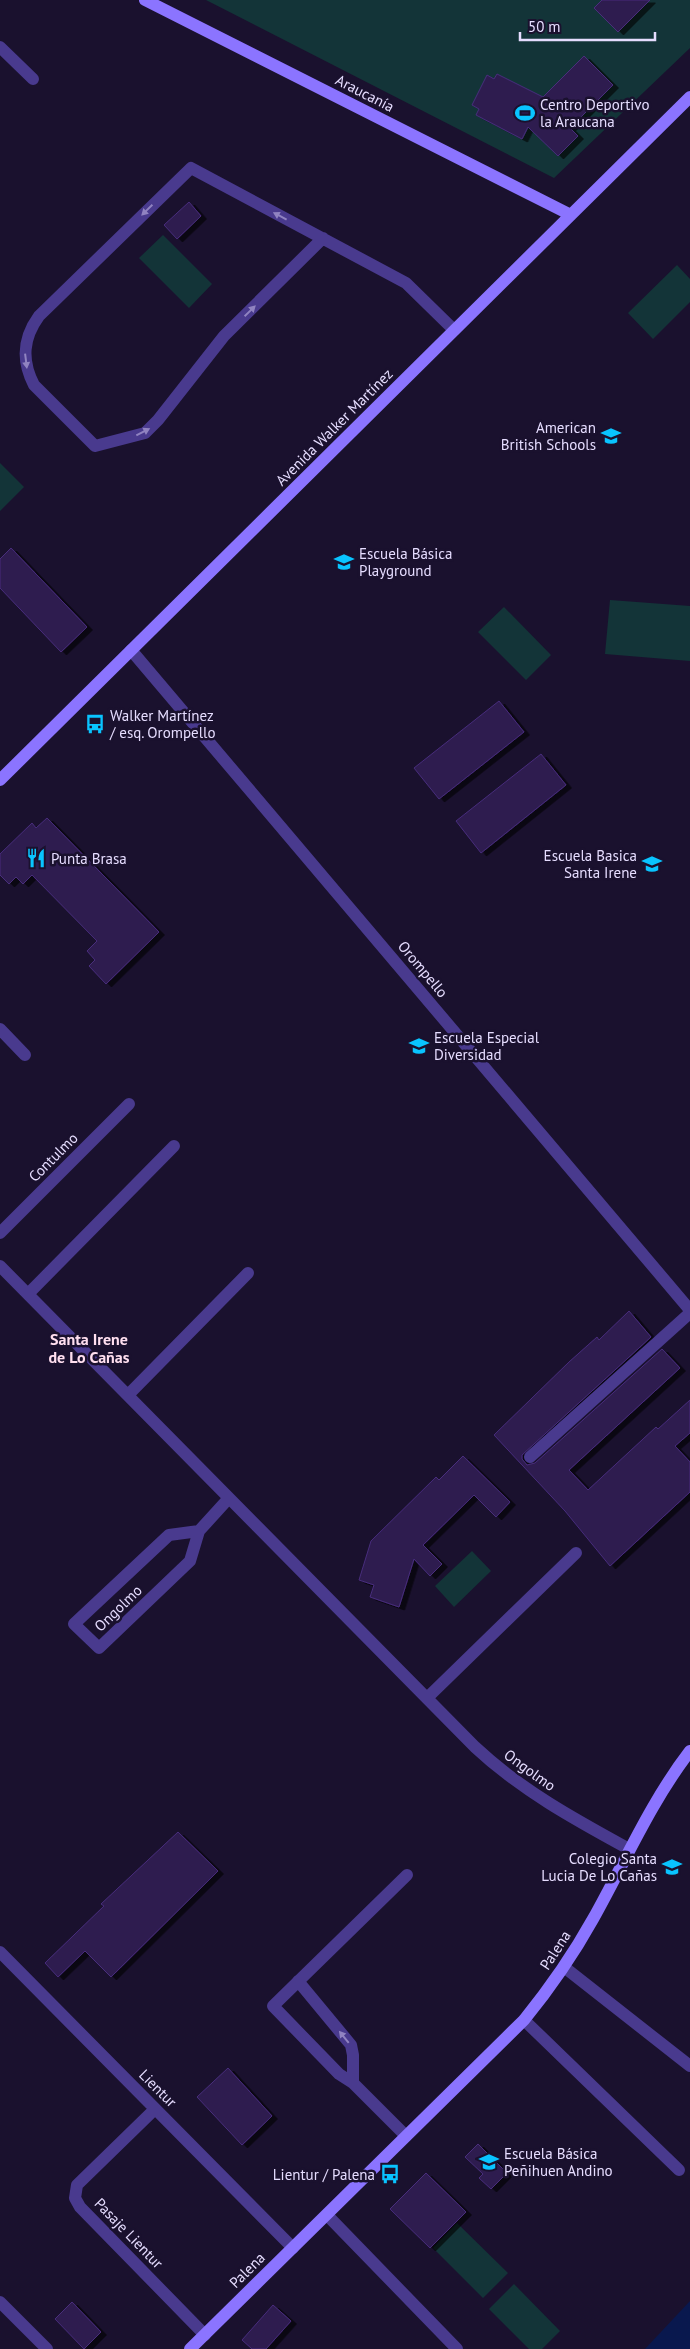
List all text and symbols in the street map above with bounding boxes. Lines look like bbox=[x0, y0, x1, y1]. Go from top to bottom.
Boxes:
scale bar bbox=[520, 10, 655, 42]
text: 50 m bbox=[528, 17, 561, 36]
street label: Araucanía bbox=[332, 70, 398, 116]
place label: Centro Deportivo la Araucana bbox=[540, 95, 649, 131]
sports icon: Centro Deportivo la Araucana bbox=[514, 102, 536, 124]
one-way arrow bbox=[141, 204, 153, 216]
one-way arrow bbox=[274, 211, 287, 220]
one-way arrow bbox=[243, 305, 255, 317]
one-way arrow bbox=[22, 354, 30, 370]
street label: Avenida Walker Martínez bbox=[271, 364, 397, 490]
place label: American British Schools bbox=[501, 418, 596, 454]
school or university icon: American British Schools bbox=[600, 425, 622, 447]
one-way arrow bbox=[135, 427, 150, 436]
place label: Escuela Básica Playground bbox=[359, 544, 452, 580]
school or university icon: Escuela Básica Playground bbox=[333, 551, 355, 573]
place label: Walker Martínez / esq. Orompello bbox=[109, 706, 215, 742]
bus stop icon: Walker Martínez / esq. Orompello bbox=[84, 713, 106, 735]
place label: Escuela Basica Santa Irene bbox=[544, 846, 637, 882]
restaurant icon: Punta Brasa bbox=[25, 847, 47, 869]
place label: Punta Brasa bbox=[51, 849, 127, 868]
school or university icon: Escuela Basica Santa Irene bbox=[641, 853, 663, 875]
street label: Orompello bbox=[394, 937, 452, 1001]
place label: Escuela Especial Diversidad bbox=[434, 1028, 540, 1064]
school or university icon: Escuela Especial Diversidad bbox=[408, 1035, 430, 1057]
street label: Contulmo bbox=[24, 1128, 82, 1186]
district label: Santa Irene de Lo Cañas bbox=[48, 1329, 130, 1367]
street label: Ongolmo bbox=[90, 1581, 146, 1635]
street label: Ongolmo bbox=[500, 1745, 560, 1795]
place label: Colegio Santa Lucia De Lo Cañas bbox=[541, 1849, 657, 1885]
school or university icon: Colegio Santa Lucia De Lo Cañas bbox=[661, 1856, 683, 1878]
street label: Palena bbox=[535, 1927, 575, 1973]
one-way arrow bbox=[339, 2031, 350, 2043]
street label: Lientur bbox=[135, 2065, 181, 2111]
place label: Escuela Básica Peñihuen Andino bbox=[504, 2144, 613, 2180]
school or university icon: Escuela Básica Peñihuen Andino bbox=[478, 2151, 500, 2173]
bus stop icon: Lientur / Palena bbox=[379, 2163, 401, 2185]
place label: Lientur / Palena bbox=[273, 2165, 375, 2184]
street label: Pasaje Lientur bbox=[91, 2194, 167, 2272]
street label: Palena bbox=[225, 2248, 269, 2292]

